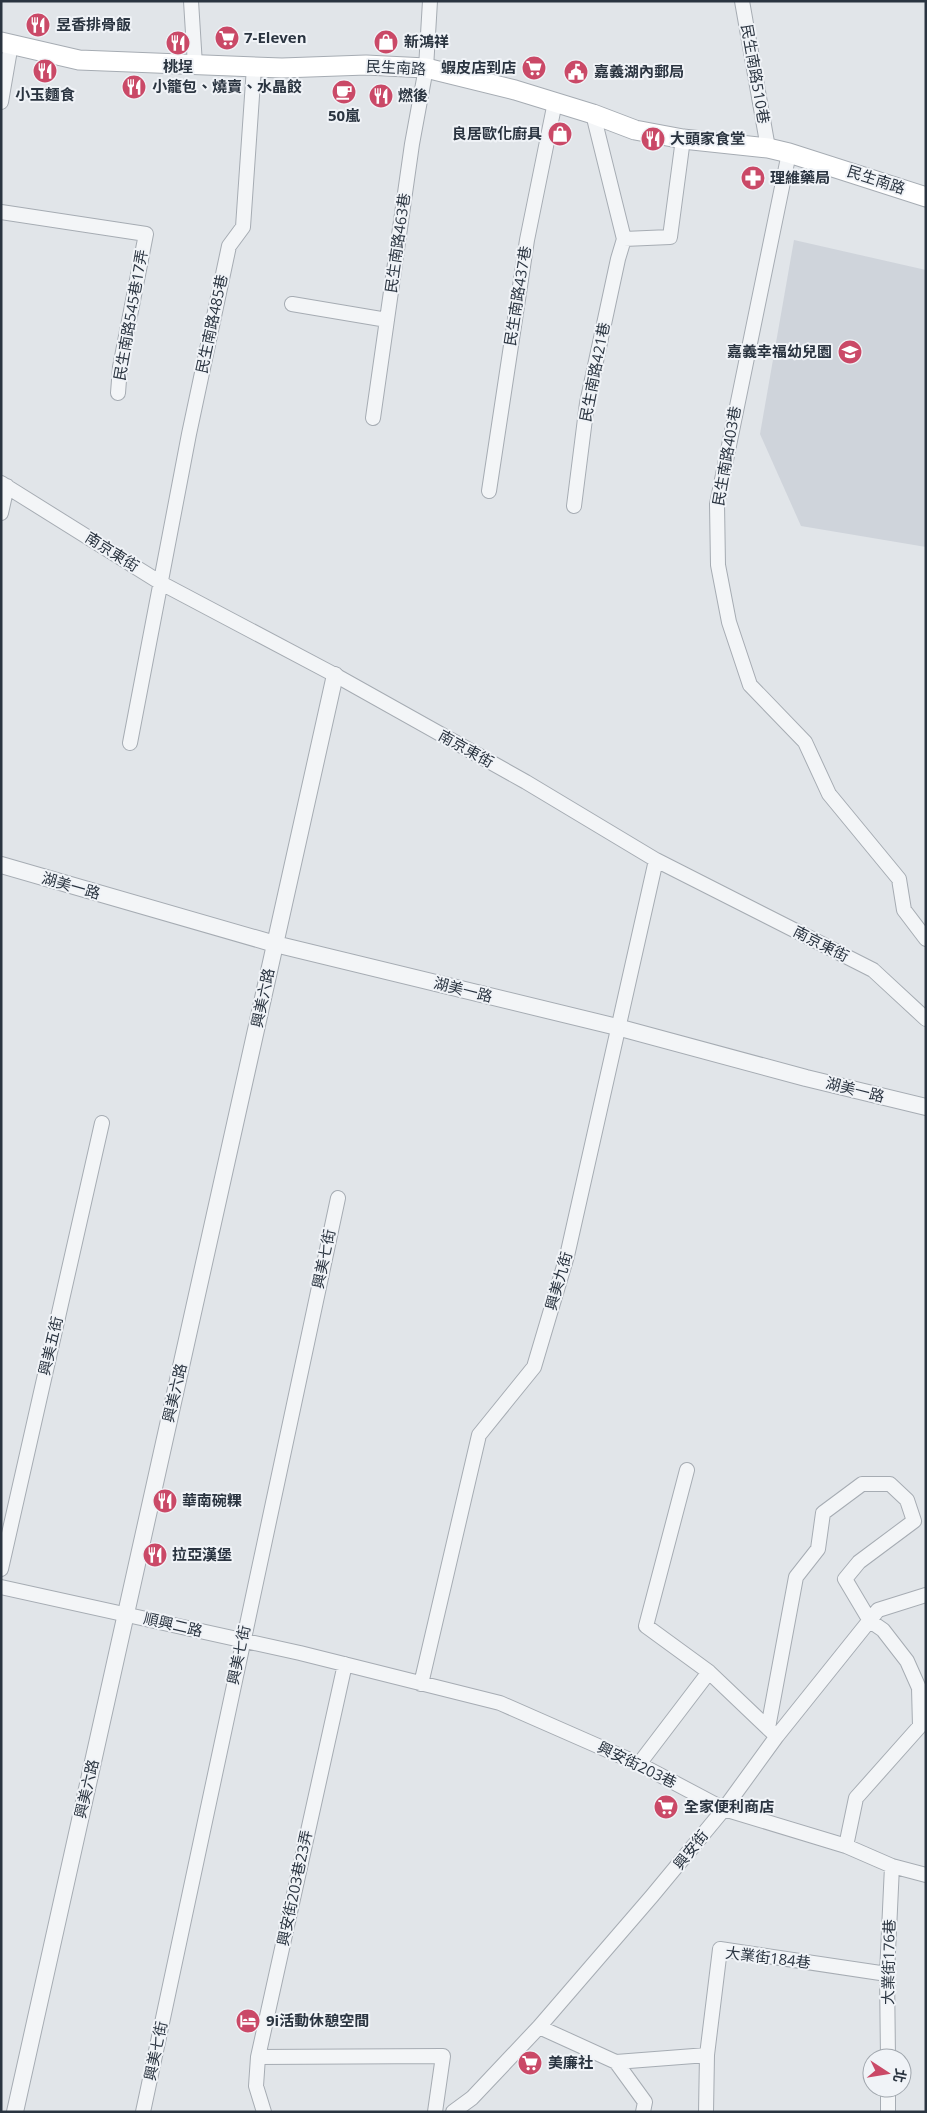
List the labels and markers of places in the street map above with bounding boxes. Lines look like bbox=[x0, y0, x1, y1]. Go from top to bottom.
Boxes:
restaurant icon: 昱香排骨飯 bbox=[25, 12, 51, 38]
place label: 昱香排骨飯 bbox=[56, 14, 131, 34]
supermarket icon: 7-Eleven bbox=[214, 25, 240, 51]
place label: 7-Eleven bbox=[244, 27, 307, 47]
shop icon: 新鴻祥 bbox=[373, 29, 399, 55]
restaurant icon: 桃埕 bbox=[165, 30, 191, 56]
place label: 新鴻祥 bbox=[404, 31, 449, 51]
supermarket icon: 蝦皮店到店 bbox=[521, 55, 547, 81]
place label: 桃埕 bbox=[163, 56, 193, 76]
place label: 蝦皮店到店 bbox=[441, 57, 516, 77]
restaurant icon: 小玉麵食 bbox=[32, 58, 58, 84]
public building icon: 嘉義湖內郵局 bbox=[563, 59, 589, 85]
place label: 嘉義湖內郵局 bbox=[594, 61, 684, 81]
restaurant icon: 小籠包、燒賣、水晶餃 bbox=[121, 74, 147, 100]
place label: 小籠包、燒賣、水晶餃 bbox=[152, 76, 302, 96]
cafe icon: 50嵐 bbox=[331, 79, 357, 105]
restaurant icon: 燃後 bbox=[368, 83, 394, 109]
place label: 小玉麵食 bbox=[15, 84, 75, 104]
place label: 燃後 bbox=[398, 85, 428, 105]
place label: 50嵐 bbox=[328, 105, 360, 125]
shop icon: 良居歐化廚具 bbox=[547, 121, 573, 147]
place label: 良居歐化廚具 bbox=[452, 123, 542, 143]
restaurant icon: 大頭家食堂 bbox=[640, 126, 666, 152]
place label: 大頭家食堂 bbox=[670, 128, 745, 148]
pharmacy icon: 理維藥局 bbox=[740, 165, 766, 191]
place label: 理維藥局 bbox=[770, 167, 830, 187]
school or university icon: 嘉義幸福幼兒園 bbox=[837, 339, 863, 365]
place label: 嘉義幸福幼兒園 bbox=[727, 341, 832, 361]
restaurant icon: 華南碗粿 bbox=[152, 1488, 178, 1514]
place label: 華南碗粿 bbox=[182, 1490, 242, 1510]
restaurant icon: 拉亞漢堡 bbox=[142, 1542, 168, 1568]
place label: 拉亞漢堡 bbox=[172, 1544, 232, 1564]
supermarket icon: 全家便利商店 bbox=[653, 1794, 679, 1820]
place label: 全家便利商店 bbox=[684, 1796, 774, 1816]
hotel icon: 9i活動休憩空間 bbox=[235, 2008, 261, 2034]
place label: 9i活動休憩空間 bbox=[266, 2010, 369, 2030]
supermarket icon: 美廉社 bbox=[517, 2050, 543, 2076]
place label: 美廉社 bbox=[548, 2052, 593, 2072]

